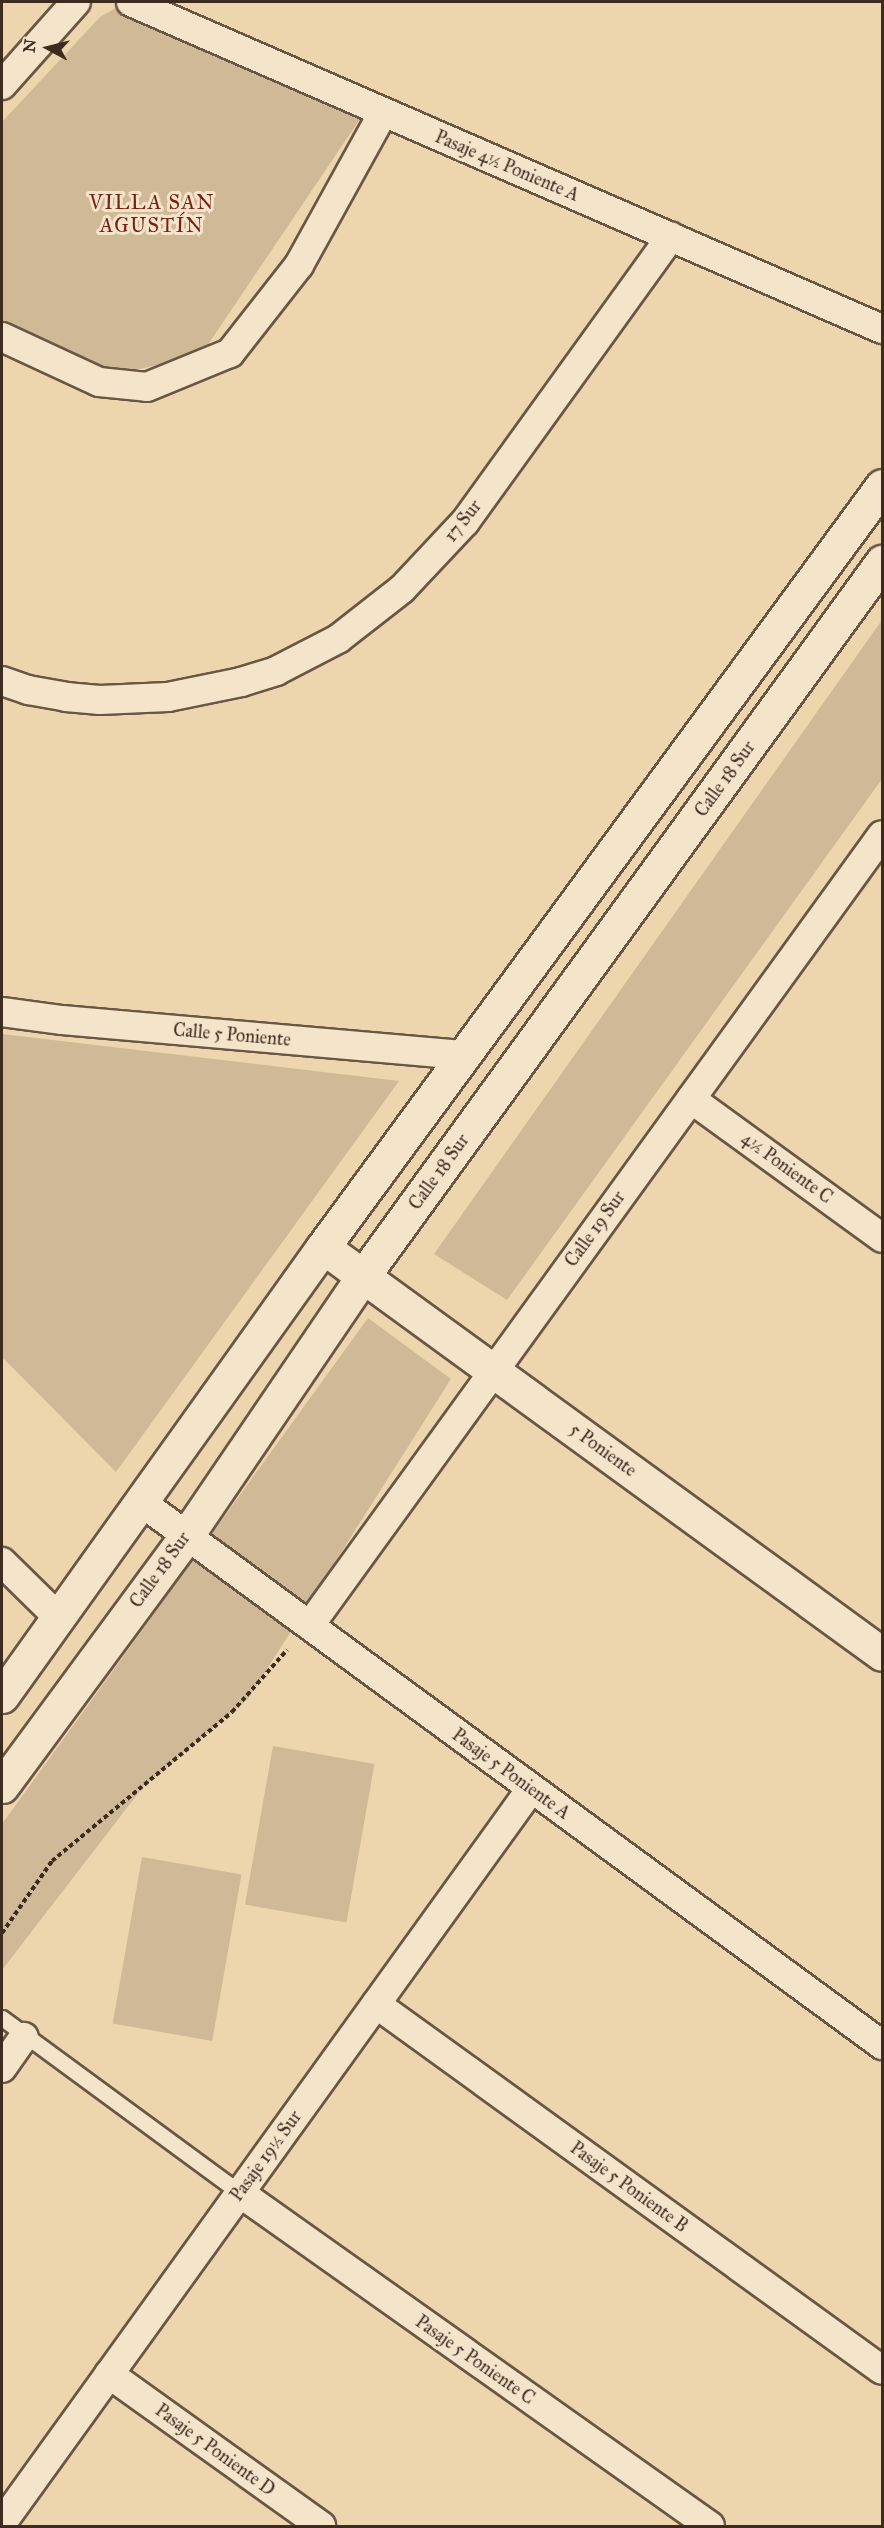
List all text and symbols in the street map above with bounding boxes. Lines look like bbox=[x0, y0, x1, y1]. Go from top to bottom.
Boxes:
north arrow bbox=[18, 18, 78, 78]
text: N bbox=[19, 38, 40, 54]
street label: Pasaje 4½ Poniente A bbox=[432, 126, 582, 206]
district label: VILLA SAN AGUSTÍN bbox=[89, 190, 215, 237]
street label: 17 Sur bbox=[440, 496, 486, 546]
street label: Calle 18 Sur bbox=[690, 737, 760, 821]
street label: Calle 5 Poniente bbox=[172, 1019, 292, 1051]
street label: 4½ Poniente C bbox=[737, 1128, 837, 1208]
street label: Calle 18 Sur bbox=[404, 1130, 474, 1214]
street label: Calle 19 Sur bbox=[560, 1187, 630, 1271]
street label: 5 Poniente bbox=[566, 1419, 640, 1481]
street label: Calle 18 Sur bbox=[125, 1528, 195, 1612]
street label: Pasaje 5 Poniente A bbox=[448, 1724, 574, 1824]
street label: Pasaje 19½ Sur bbox=[226, 2106, 306, 2206]
street label: Pasaje 5 Poniente B bbox=[566, 2137, 692, 2237]
street label: Pasaje 5 Poniente C bbox=[411, 2311, 539, 2409]
street label: Pasaje 5 Poniente D bbox=[151, 2399, 279, 2501]

